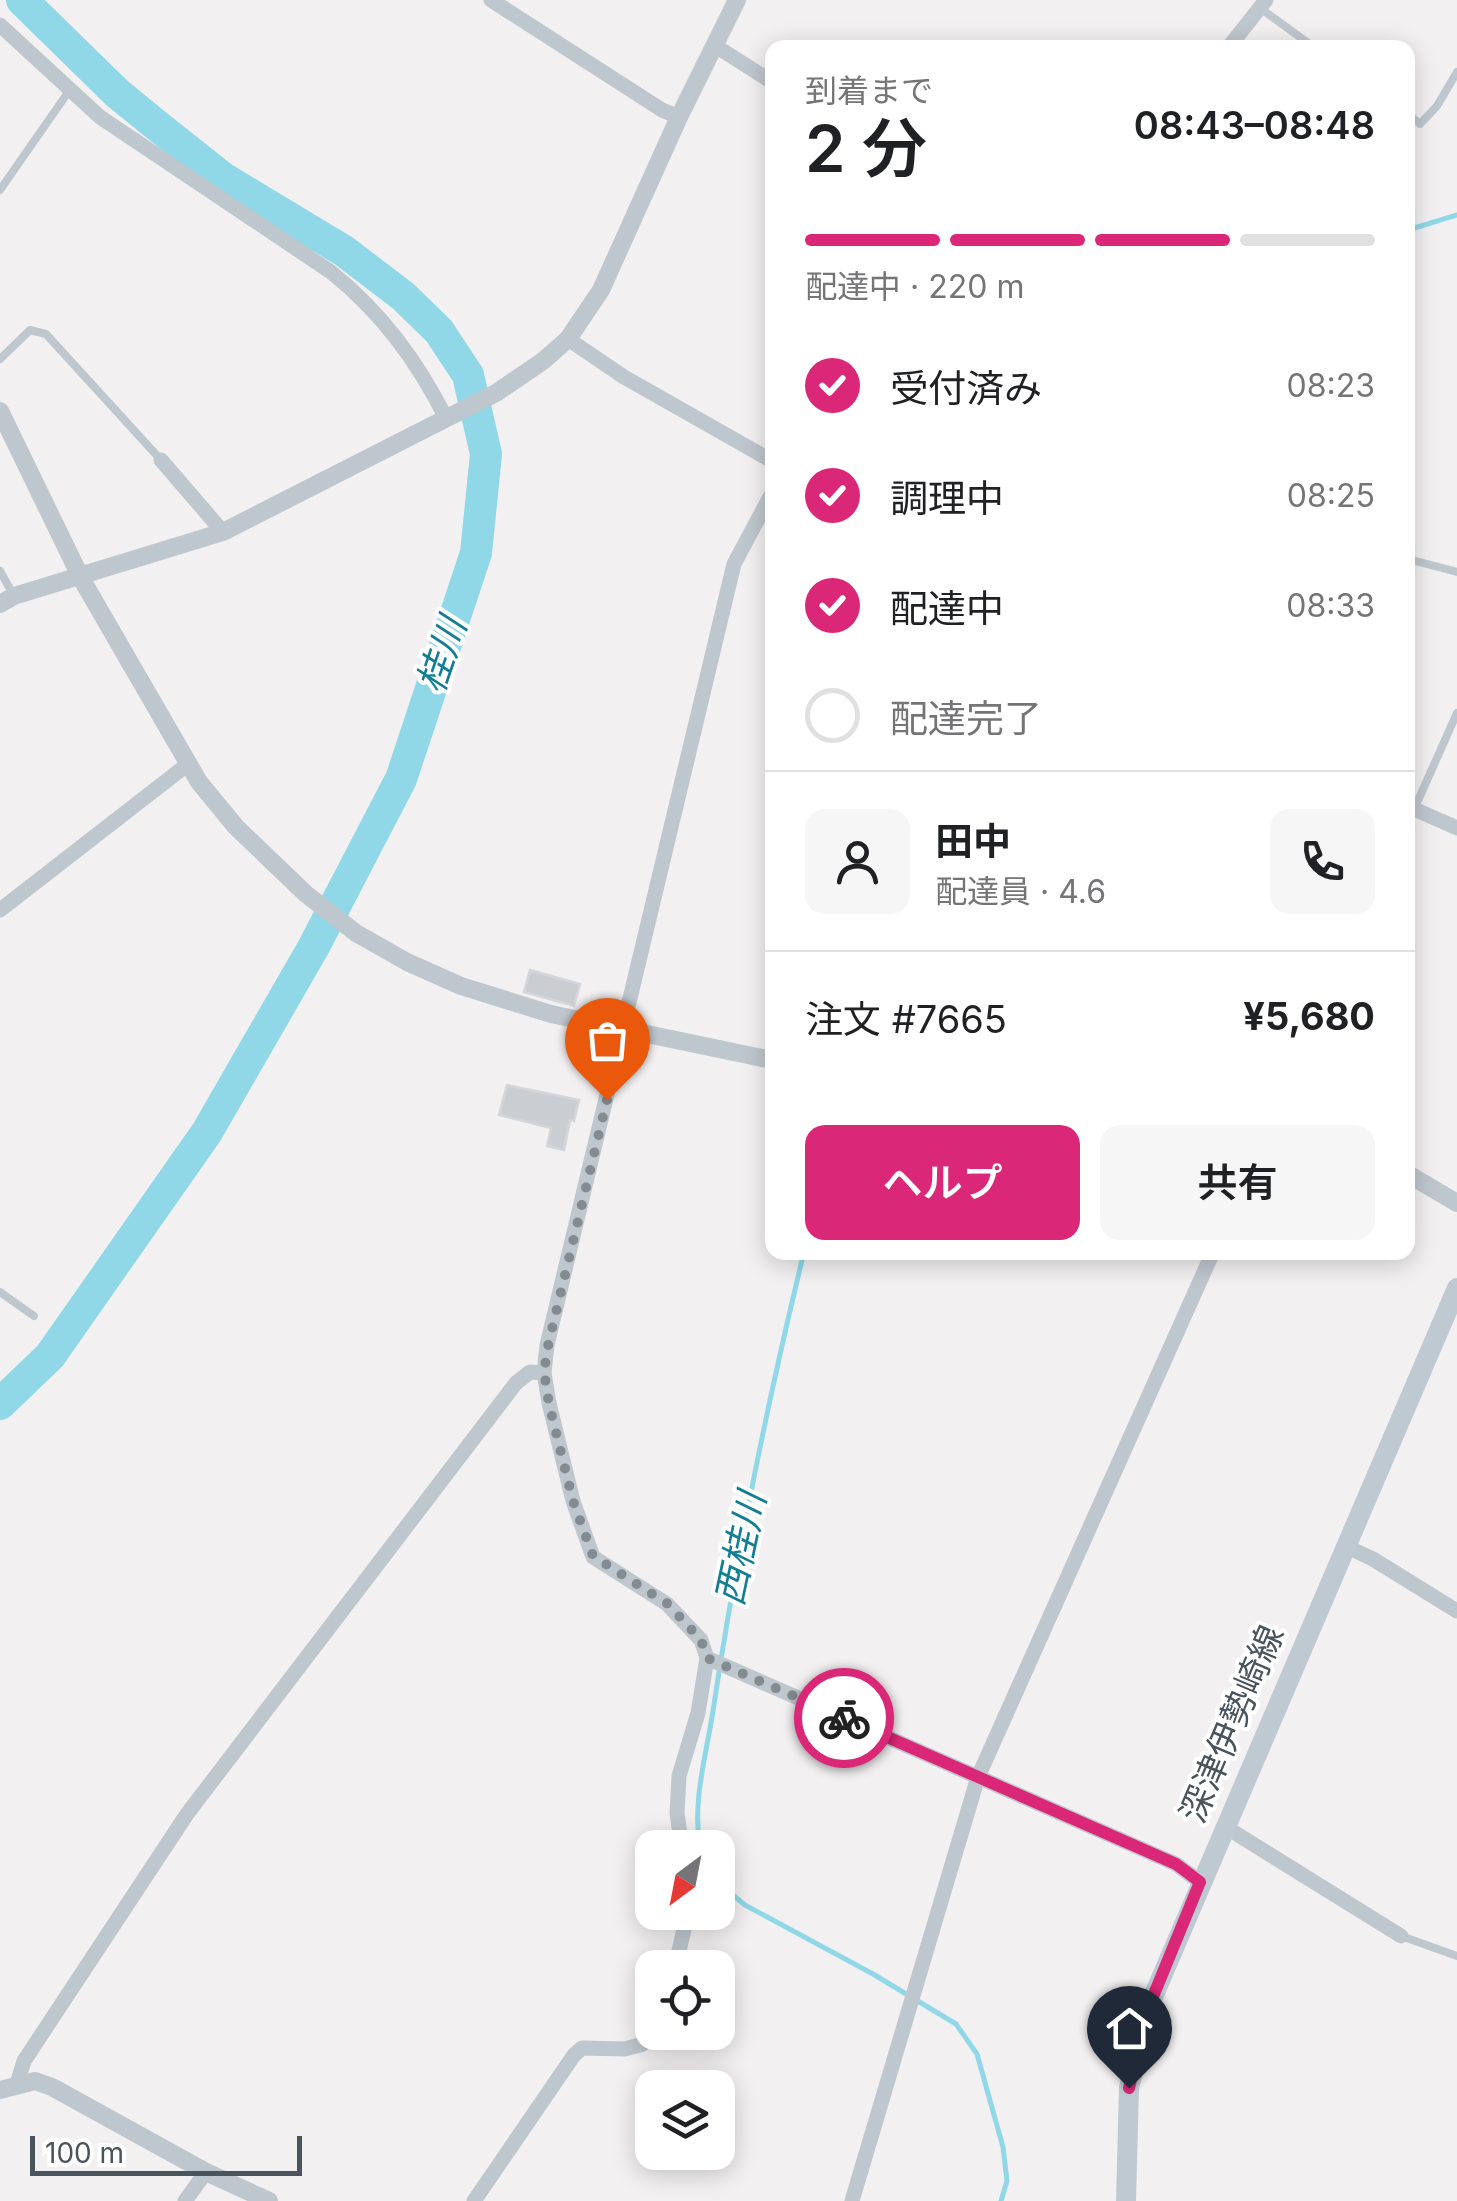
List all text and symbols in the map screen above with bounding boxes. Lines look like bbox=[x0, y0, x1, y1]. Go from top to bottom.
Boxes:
text: 到着まで bbox=[805, 71, 933, 110]
text: 08:43–08:48 bbox=[1134, 102, 1375, 148]
text: 2 分 bbox=[805, 109, 927, 188]
text: 配達中 · 220 m bbox=[805, 267, 1024, 306]
icon: check bbox=[805, 358, 860, 413]
text: 受付済み bbox=[890, 365, 1042, 411]
text: 08:23 bbox=[1287, 366, 1375, 405]
icon: check bbox=[805, 468, 860, 523]
text: 調理中 bbox=[890, 475, 1004, 521]
text: 08:25 bbox=[1287, 476, 1375, 515]
icon: check bbox=[805, 578, 860, 633]
text: 配達中 bbox=[890, 585, 1004, 631]
text: 08:33 bbox=[1286, 586, 1375, 625]
water label: 桂川 bbox=[407, 607, 476, 698]
text: 配達完了 bbox=[890, 695, 1042, 741]
button: person bbox=[805, 809, 910, 914]
button: phone bbox=[1270, 809, 1375, 914]
text: 田中 bbox=[935, 818, 1011, 864]
text: 配達員 · 4.6 bbox=[935, 872, 1106, 911]
text: ¥5,680 bbox=[1243, 993, 1375, 1039]
text: 注文 #7665 bbox=[805, 996, 1007, 1042]
pin bbox=[565, 998, 650, 1101]
icon: bag bbox=[580, 1013, 635, 1068]
button: ヘルプ bbox=[805, 1125, 1080, 1240]
button: 共有 bbox=[1100, 1125, 1375, 1240]
water label: 西桂川 bbox=[706, 1484, 775, 1609]
street label: 深津伊勢崎線 bbox=[1171, 1619, 1291, 1828]
courier bbox=[794, 1668, 894, 1768]
icon: bike bbox=[817, 1691, 872, 1746]
north arrow bbox=[635, 1830, 735, 1930]
map controls bbox=[635, 1830, 735, 2170]
button: locate bbox=[635, 1950, 735, 2050]
pin bbox=[1087, 1986, 1172, 2089]
icon: home bbox=[1102, 2001, 1157, 2056]
button: layers bbox=[635, 2070, 735, 2170]
scale bar bbox=[30, 2131, 302, 2176]
text: 100 m bbox=[45, 2136, 124, 2170]

